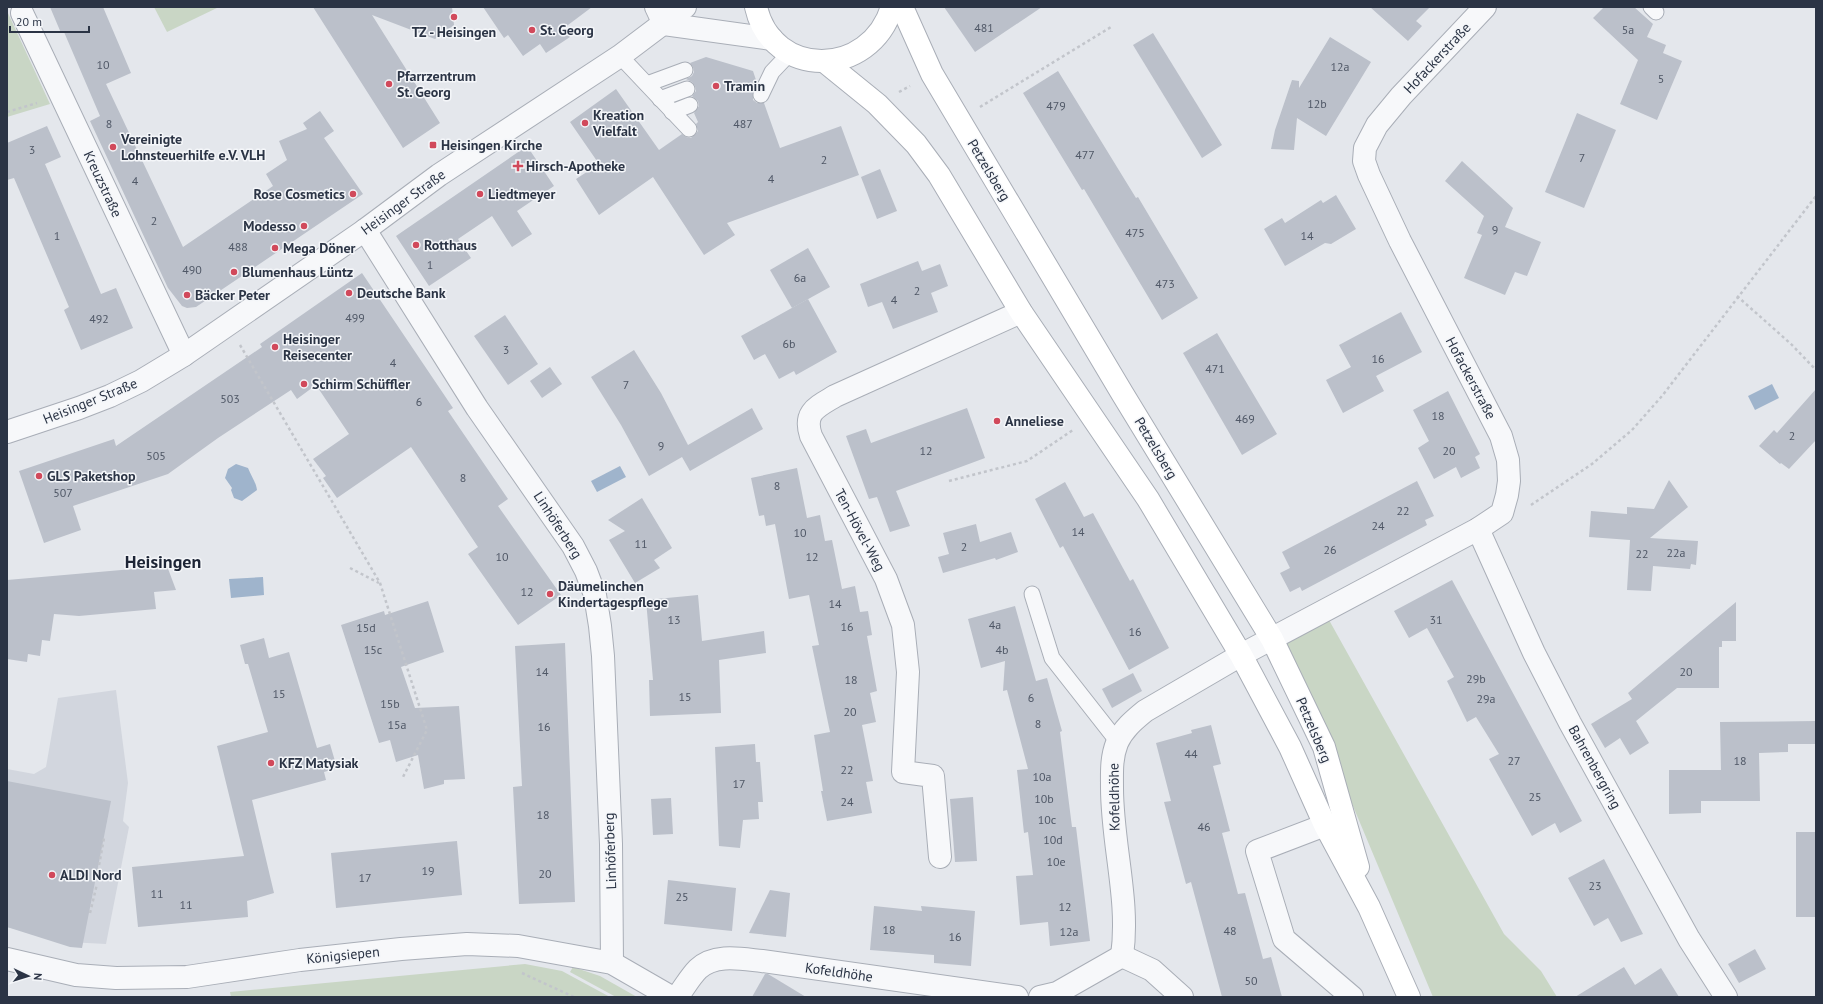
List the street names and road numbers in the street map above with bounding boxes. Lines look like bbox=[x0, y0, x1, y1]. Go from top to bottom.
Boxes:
street label: Hofackerstraße bbox=[1400, 19, 1474, 97]
street label: Petzelsberg bbox=[963, 136, 1015, 204]
street label: Kreuzstraße bbox=[80, 148, 126, 220]
street label: Heisinger Straße bbox=[357, 165, 449, 239]
street label: Hofackerstraße bbox=[1442, 334, 1500, 422]
street label: Heisinger Straße bbox=[40, 374, 140, 428]
street label: Petzelsberg bbox=[1130, 414, 1182, 482]
street label: Ten-Hövel-Weg bbox=[831, 486, 889, 574]
street label: Linhöferberg bbox=[530, 488, 586, 562]
street label: Petzelsberg bbox=[1292, 695, 1336, 765]
street label: Bahrenbergring bbox=[1565, 722, 1625, 812]
street label: Kofeldhöhe bbox=[1104, 763, 1124, 831]
street label: Linhöferberg bbox=[600, 812, 620, 890]
street label: Königsiepen bbox=[306, 942, 380, 968]
street label: Kofeldhöhe bbox=[804, 958, 874, 986]

